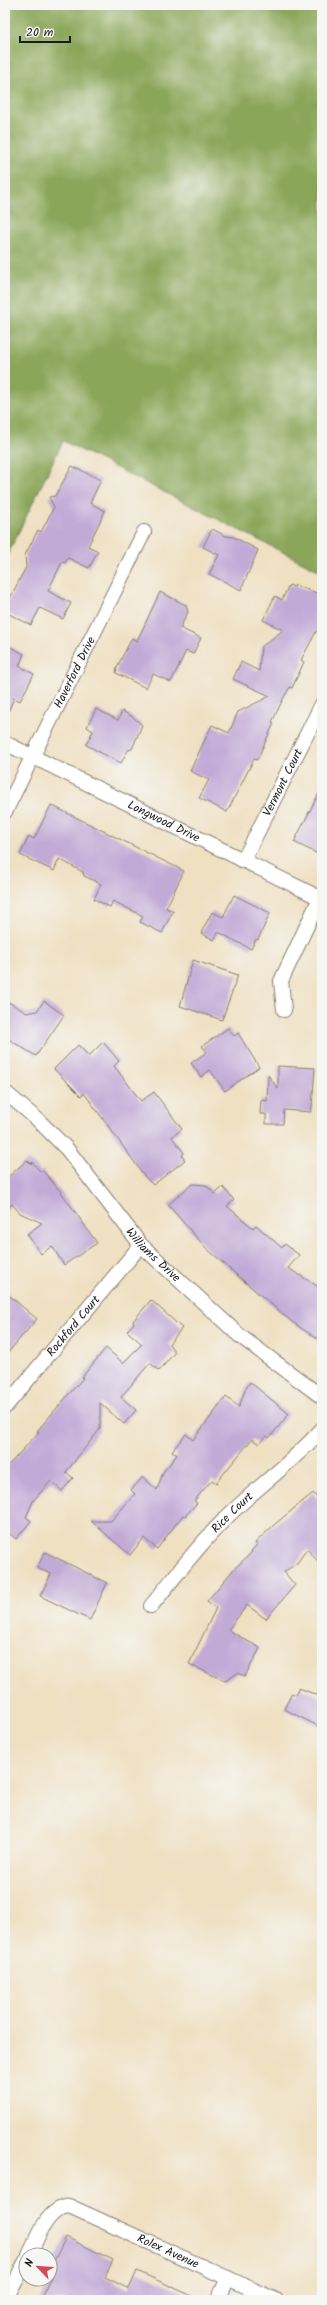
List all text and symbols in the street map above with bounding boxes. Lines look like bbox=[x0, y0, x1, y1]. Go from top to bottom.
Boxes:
scale bar bbox=[20, 18, 70, 44]
text: 20 m bbox=[26, 23, 54, 42]
street label: Haverford Drive bbox=[49, 633, 100, 711]
street label: Vermont Court bbox=[258, 745, 308, 820]
street label: Longwood Drive bbox=[124, 795, 204, 847]
street label: Williams Drive bbox=[121, 1223, 185, 1287]
street label: Rockford Court bbox=[42, 1291, 105, 1361]
street label: Rice Court bbox=[207, 1487, 258, 1537]
street label: Rolex Avenue bbox=[134, 2229, 203, 2274]
north arrow bbox=[18, 2247, 58, 2287]
text: N bbox=[20, 2256, 39, 2270]

